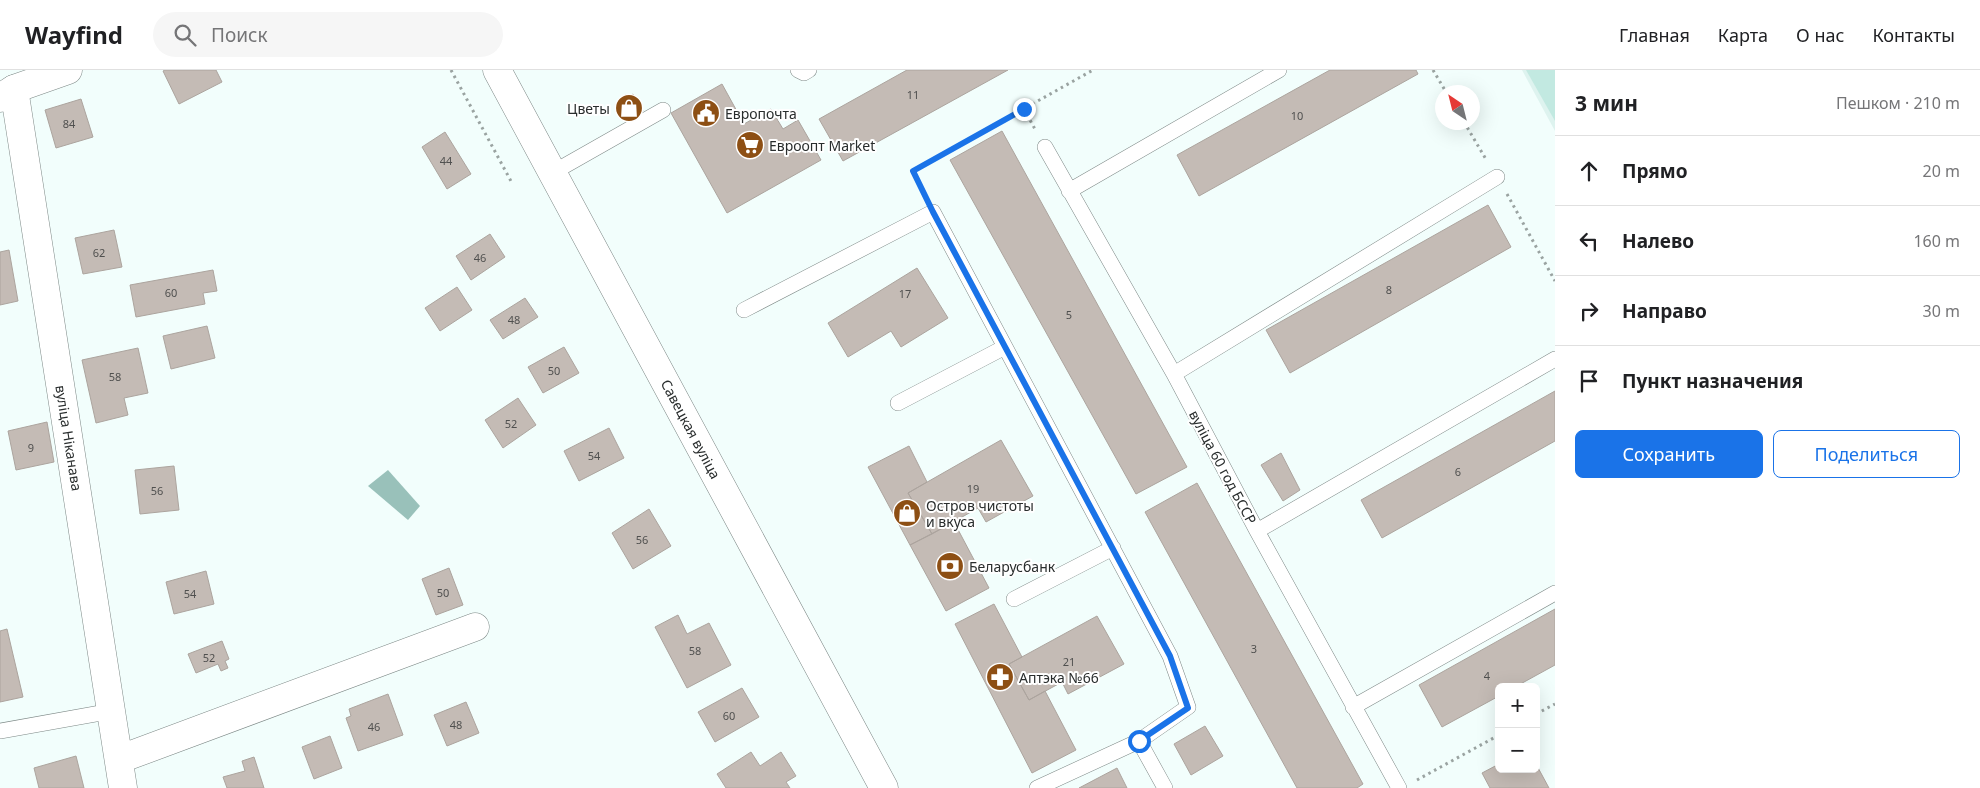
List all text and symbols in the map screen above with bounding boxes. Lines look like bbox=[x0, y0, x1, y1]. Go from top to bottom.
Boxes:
search box bbox=[153, 12, 503, 57]
text: Wayfind bbox=[25, 18, 123, 51]
icon: search bbox=[171, 21, 199, 49]
text: Поиск bbox=[211, 22, 268, 48]
text: Главная bbox=[1619, 23, 1690, 47]
text: Карта bbox=[1718, 23, 1768, 47]
text: О нас bbox=[1796, 23, 1844, 47]
text: Контакты bbox=[1872, 23, 1955, 47]
north arrow bbox=[1435, 85, 1480, 130]
house number: 11 bbox=[907, 87, 919, 102]
text: 3 мин bbox=[1575, 89, 1638, 117]
text: Пешком · 210 m bbox=[1836, 92, 1960, 114]
shop icon: Цветы bbox=[614, 93, 644, 123]
public building icon: Европочта bbox=[691, 98, 721, 128]
route end bbox=[1013, 98, 1036, 121]
place label: Цветы bbox=[567, 99, 610, 118]
place label: Европочта bbox=[725, 104, 797, 123]
house number: 10 bbox=[1291, 108, 1303, 123]
house number: 84 bbox=[63, 116, 76, 131]
supermarket icon: Евроопт Market bbox=[735, 130, 765, 160]
place label: Евроопт Market bbox=[769, 136, 875, 155]
house number: 44 bbox=[440, 153, 453, 168]
icon: ahead bbox=[1575, 157, 1603, 185]
text: Прямо bbox=[1622, 158, 1688, 184]
text: 20 m bbox=[1923, 160, 1960, 182]
icon: left bbox=[1575, 227, 1603, 255]
text: Налево bbox=[1622, 228, 1694, 254]
text: 160 m bbox=[1913, 230, 1960, 252]
house number: 62 bbox=[93, 245, 105, 260]
house number: 46 bbox=[474, 250, 486, 265]
house number: 8 bbox=[1386, 282, 1392, 297]
house number: 60 bbox=[165, 285, 177, 300]
house number: 17 bbox=[899, 286, 911, 301]
icon: right bbox=[1575, 297, 1603, 325]
text: Направо bbox=[1622, 298, 1707, 324]
text: 30 m bbox=[1923, 300, 1960, 322]
house number: 5 bbox=[1066, 307, 1072, 322]
house number: 48 bbox=[508, 312, 520, 327]
house number: 50 bbox=[548, 363, 560, 378]
icon: arrive bbox=[1575, 367, 1603, 395]
text: Пункт назначения bbox=[1622, 368, 1803, 394]
house number: 58 bbox=[109, 369, 121, 384]
street label: Савецкая вуліца bbox=[657, 376, 725, 482]
street label: вуліца Ніканава bbox=[51, 384, 87, 492]
street label: вуліца 60 год БССР bbox=[1185, 407, 1261, 527]
house number: 52 bbox=[505, 416, 517, 431]
button: Сохранить bbox=[1575, 430, 1763, 478]
button: Поделиться bbox=[1773, 430, 1960, 478]
house number: 9 bbox=[28, 440, 34, 455]
house number: 54 bbox=[588, 448, 601, 463]
house number: 6 bbox=[1455, 464, 1461, 479]
house number: 19 bbox=[967, 481, 979, 496]
house number: 56 bbox=[151, 483, 163, 498]
place label: Остров чистоты и вкуса bbox=[926, 496, 1034, 531]
shop icon: Остров чистоты и вкуса bbox=[892, 498, 922, 528]
house number: 56 bbox=[636, 532, 648, 547]
bank icon: Беларусбанк bbox=[935, 551, 965, 581]
place label: Беларусбанк bbox=[969, 557, 1056, 576]
house number: 50 bbox=[437, 585, 449, 600]
house number: 54 bbox=[184, 586, 197, 601]
house number: 3 bbox=[1251, 641, 1257, 656]
house number: 58 bbox=[689, 643, 701, 658]
house number: 52 bbox=[203, 650, 215, 665]
house number: 21 bbox=[1063, 654, 1075, 669]
pharmacy icon: Аптэка №66 bbox=[985, 662, 1015, 692]
place label: Аптэка №66 bbox=[1019, 668, 1099, 687]
house number: 4 bbox=[1484, 668, 1491, 683]
map controls bbox=[1495, 683, 1540, 773]
button: + bbox=[1495, 683, 1540, 728]
house number: 60 bbox=[723, 708, 735, 723]
house number: 48 bbox=[450, 717, 462, 732]
house number: 46 bbox=[368, 719, 380, 734]
button: − bbox=[1495, 728, 1540, 773]
route start bbox=[1128, 730, 1151, 753]

